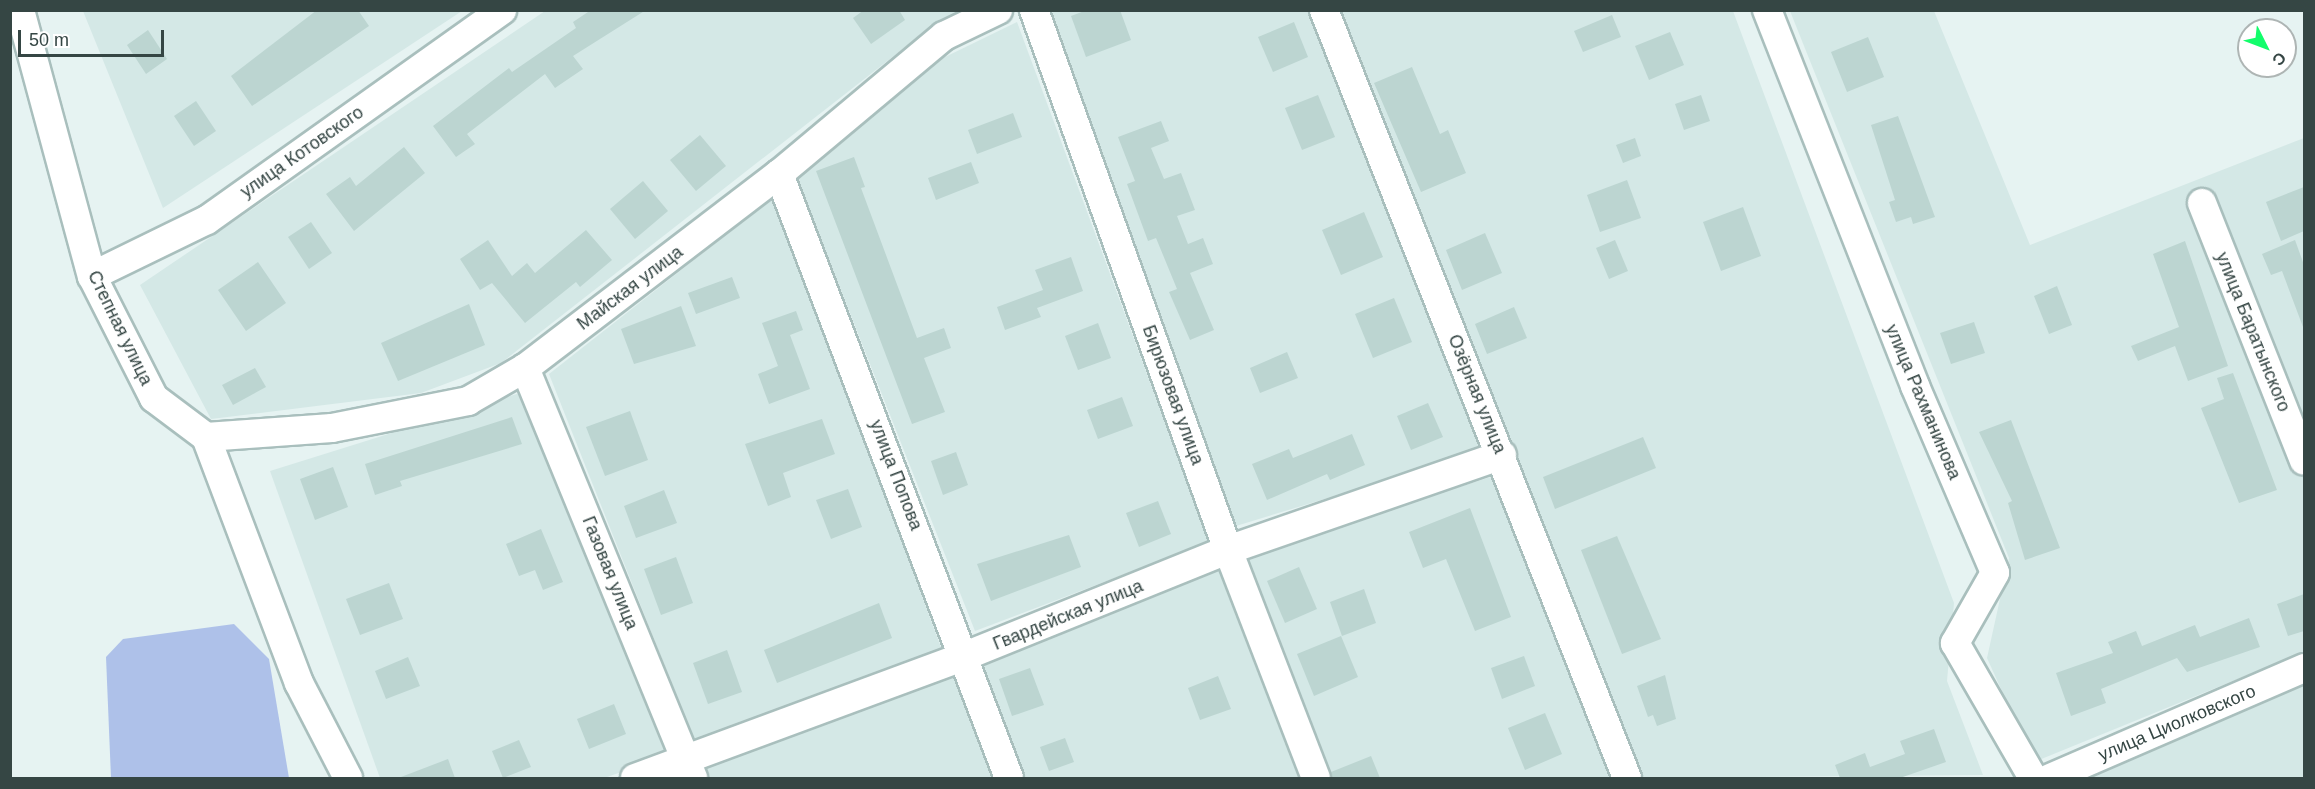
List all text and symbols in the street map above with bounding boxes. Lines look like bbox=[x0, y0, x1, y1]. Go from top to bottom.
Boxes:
scale bar bbox=[21, 18, 166, 56]
north arrow bbox=[2237, 18, 2297, 78]
text: 50 m bbox=[29, 30, 69, 50]
text: С bbox=[2269, 49, 2289, 69]
street label: улица Котовского bbox=[236, 101, 368, 203]
street label: Майская улица bbox=[573, 241, 687, 335]
street label: улица Баратынского bbox=[2211, 249, 2295, 415]
street label: Степная улица bbox=[83, 267, 157, 389]
street label: улица Рахманинова bbox=[1881, 321, 1965, 483]
street label: Бирюзовая улица bbox=[1138, 322, 1208, 468]
street label: Озёрная улица bbox=[1443, 331, 1511, 457]
street label: улица Попова bbox=[865, 417, 927, 533]
street label: Газовая улица bbox=[577, 513, 643, 633]
street label: Гвардейская улица bbox=[990, 575, 1146, 655]
street label: улица Циолковского bbox=[2095, 680, 2259, 766]

